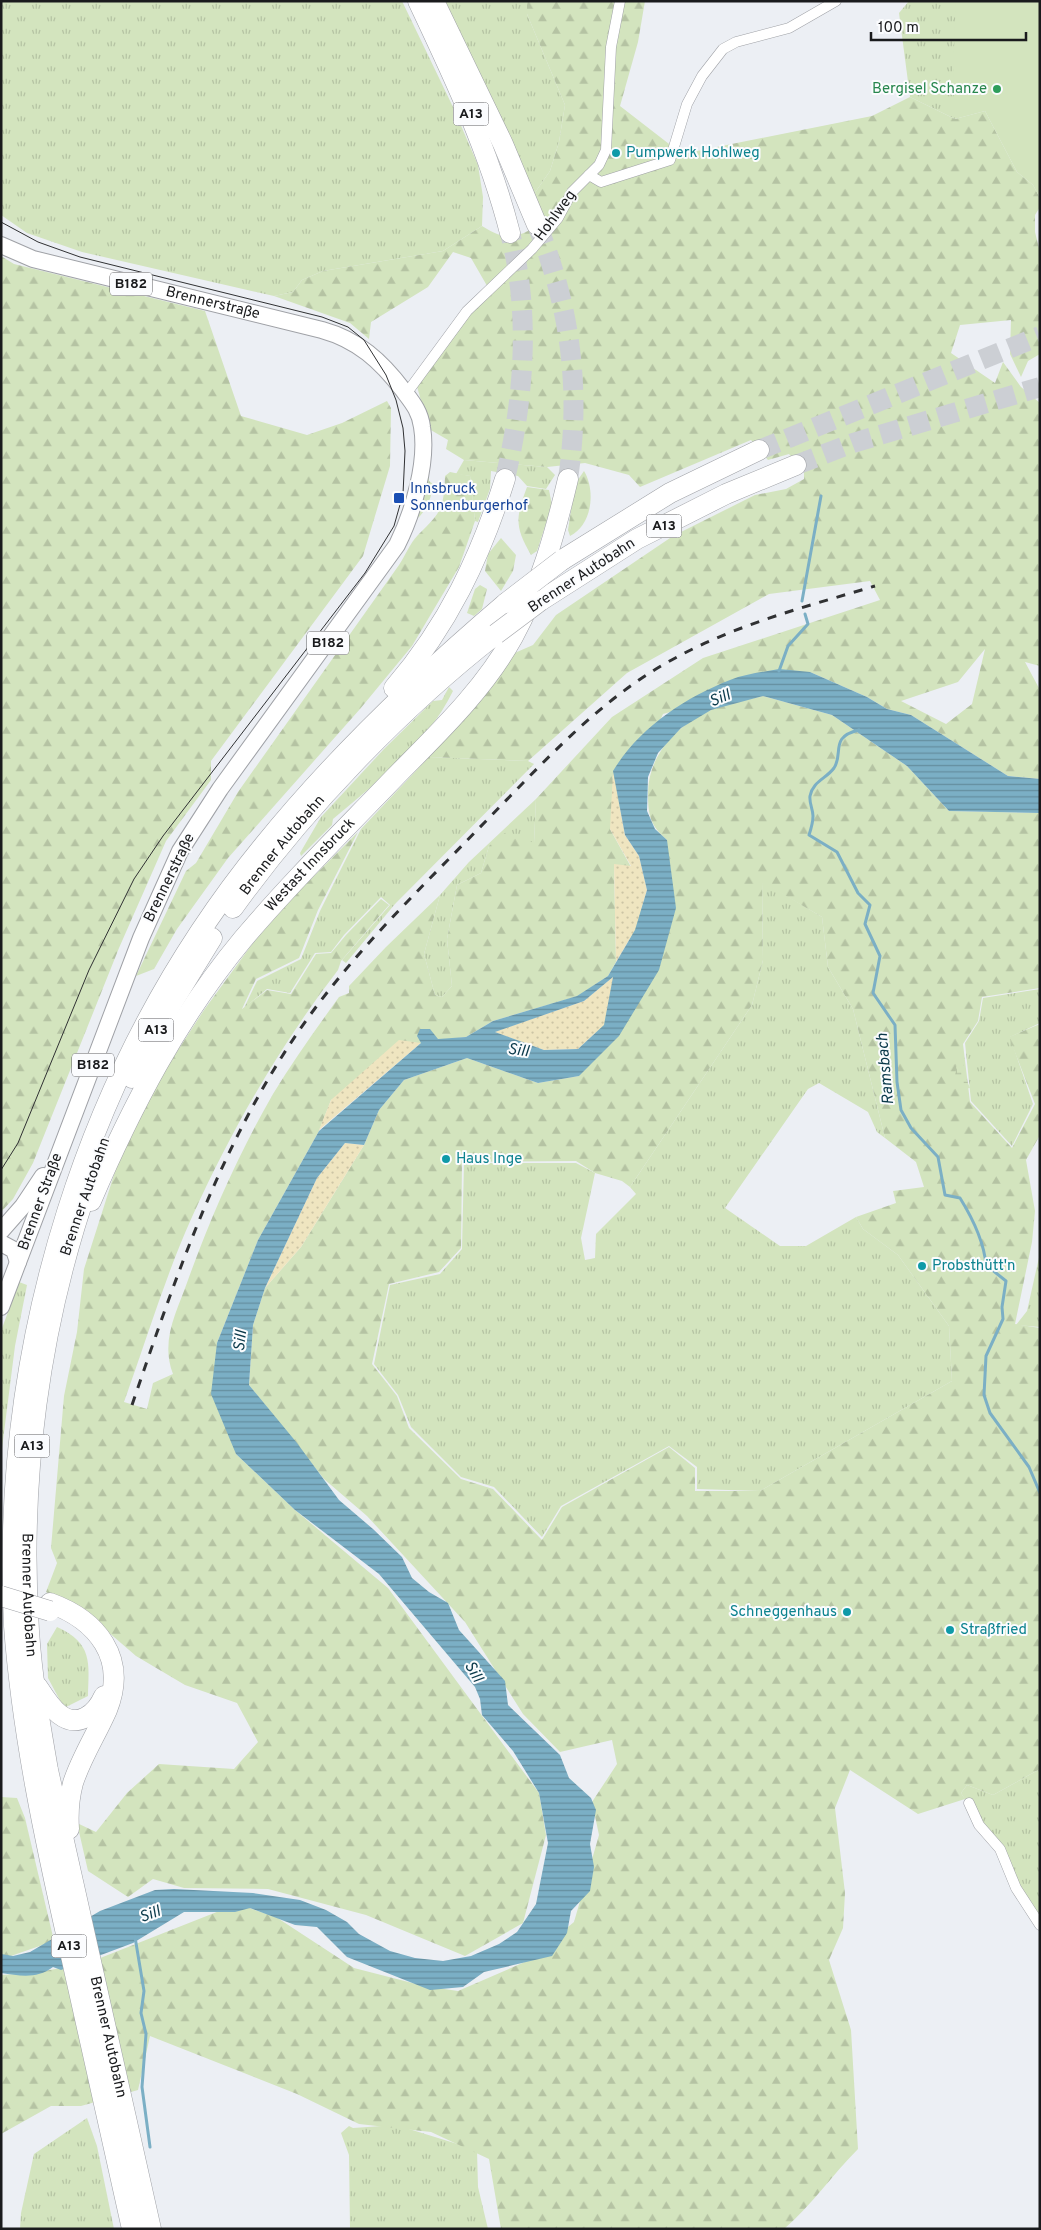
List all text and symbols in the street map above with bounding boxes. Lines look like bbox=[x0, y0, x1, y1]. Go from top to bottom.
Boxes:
scale bar bbox=[871, 10, 1026, 42]
text: 100 m bbox=[878, 19, 919, 38]
place label: Bergisel Schanze bbox=[872, 80, 987, 99]
marker: Bergisel Schanze bbox=[991, 83, 1003, 95]
road number: A13 bbox=[454, 102, 488, 126]
place label: Pumpwerk Hohlweg bbox=[626, 144, 760, 163]
marker: Pumpwerk Hohlweg bbox=[610, 147, 622, 159]
street label: Hohlweg bbox=[531, 187, 581, 245]
road number: B182 bbox=[110, 272, 152, 296]
street label: Brennerstraße bbox=[164, 282, 262, 324]
place label: Innsbruck Sonnenburgerhof bbox=[410, 480, 528, 516]
marker: Innsbruck Sonnenburgerhof bbox=[392, 491, 406, 505]
road number: A13 bbox=[646, 514, 682, 538]
street label: Brenner Autobahn bbox=[525, 534, 639, 618]
road number: B182 bbox=[307, 632, 349, 654]
water label: Sill bbox=[706, 685, 734, 712]
street label: Brenner Autobahn bbox=[236, 791, 329, 899]
street label: Westast Innsbruck bbox=[261, 814, 360, 916]
street label: Brennerstraße bbox=[140, 830, 200, 926]
road number: A13 bbox=[138, 1018, 174, 1042]
water label: Ramsbach bbox=[873, 1032, 899, 1106]
water label: Sill bbox=[506, 1040, 531, 1063]
road number: B182 bbox=[72, 1054, 114, 1076]
street label: Brenner Autobahn bbox=[57, 1135, 115, 1259]
place label: Haus Inge bbox=[456, 1150, 522, 1169]
street label: Brenner Straße bbox=[15, 1151, 67, 1253]
marker: Haus Inge bbox=[440, 1153, 452, 1165]
place label: Probsthütt'n bbox=[932, 1257, 1015, 1276]
marker: Probsthütt'n bbox=[916, 1260, 928, 1272]
water label: Sill bbox=[230, 1328, 252, 1353]
road number: A13 bbox=[15, 1434, 50, 1458]
street label: Brenner Autobahn bbox=[17, 1533, 41, 1658]
place label: Schneggenhaus bbox=[730, 1603, 837, 1622]
marker: Schneggenhaus bbox=[841, 1606, 853, 1618]
place label: Straßfried bbox=[960, 1621, 1027, 1640]
marker: Straßfried bbox=[944, 1624, 956, 1636]
water label: Sill bbox=[459, 1658, 487, 1687]
water label: Sill bbox=[137, 1902, 164, 1928]
road number: A13 bbox=[52, 1934, 86, 1958]
street label: Brenner Autobahn bbox=[85, 1974, 131, 2100]

